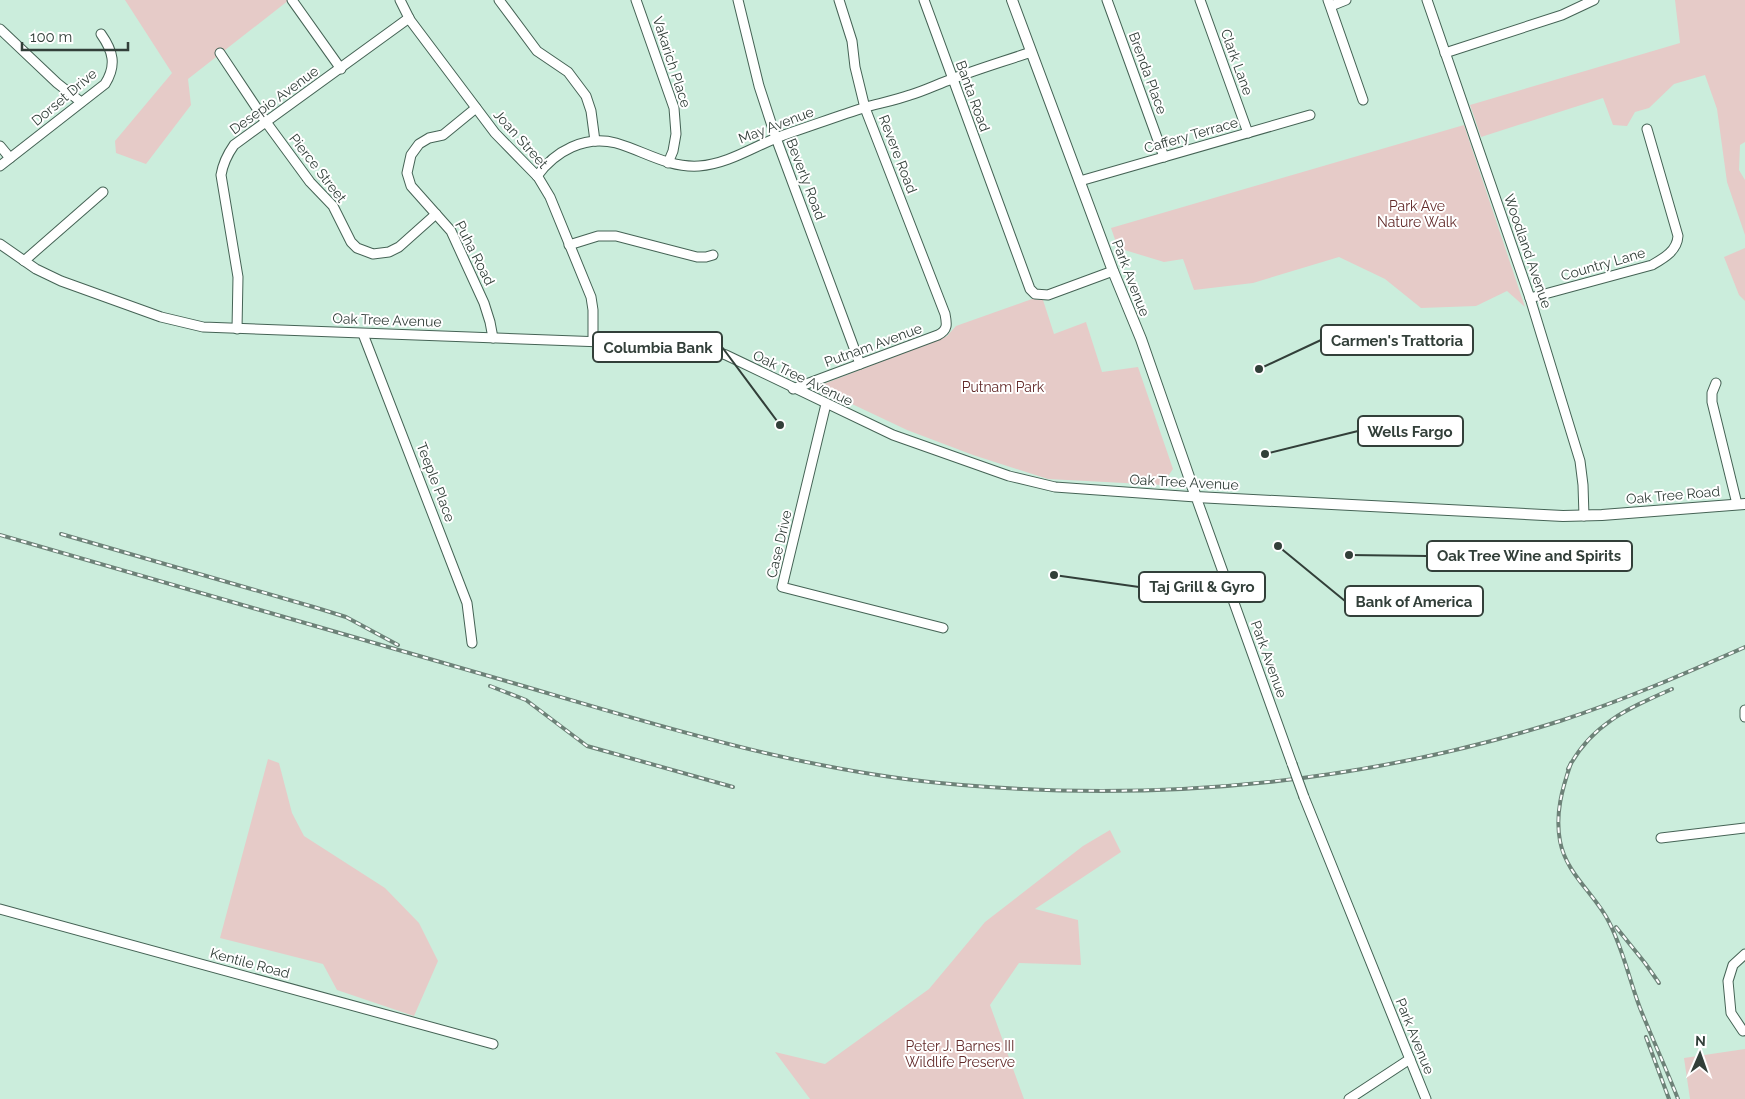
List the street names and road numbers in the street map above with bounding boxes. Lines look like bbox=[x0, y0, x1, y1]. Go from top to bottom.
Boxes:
street label: Vakarich Place bbox=[650, 14, 694, 110]
street label: Clark Lane bbox=[1218, 27, 1256, 97]
street label: Brenda Place bbox=[1126, 30, 1170, 116]
street label: Banta Road bbox=[953, 58, 993, 134]
street label: Desepio Avenue bbox=[227, 63, 321, 137]
street label: Dorset Drive bbox=[28, 65, 100, 129]
street label: May Avenue bbox=[736, 103, 816, 147]
street label: Joan Street bbox=[491, 106, 552, 172]
street label: Revere Road bbox=[876, 113, 920, 195]
street label: Caffery Terrace bbox=[1142, 114, 1240, 156]
street label: Pierce Street bbox=[286, 130, 350, 206]
street label: Beverly Road bbox=[783, 136, 829, 222]
street label: Woodland Avenue bbox=[1501, 192, 1555, 310]
street label: Puha Road bbox=[452, 218, 498, 288]
street label: Park Avenue bbox=[1109, 237, 1153, 319]
street label: Country Lane bbox=[1559, 244, 1647, 284]
street label: Oak Tree Avenue bbox=[332, 310, 442, 330]
street label: Putnam Avenue bbox=[822, 320, 924, 370]
street label: Oak Tree Avenue bbox=[750, 347, 856, 409]
street label: Teeple Place bbox=[414, 440, 458, 524]
street label: Oak Tree Avenue bbox=[1129, 471, 1239, 493]
street label: Oak Tree Road bbox=[1625, 483, 1721, 507]
street label: Case Drive bbox=[763, 508, 795, 580]
street label: Park Avenue bbox=[1248, 618, 1290, 700]
street label: Kentile Road bbox=[208, 945, 292, 981]
street label: Park Avenue bbox=[1392, 996, 1438, 1076]

